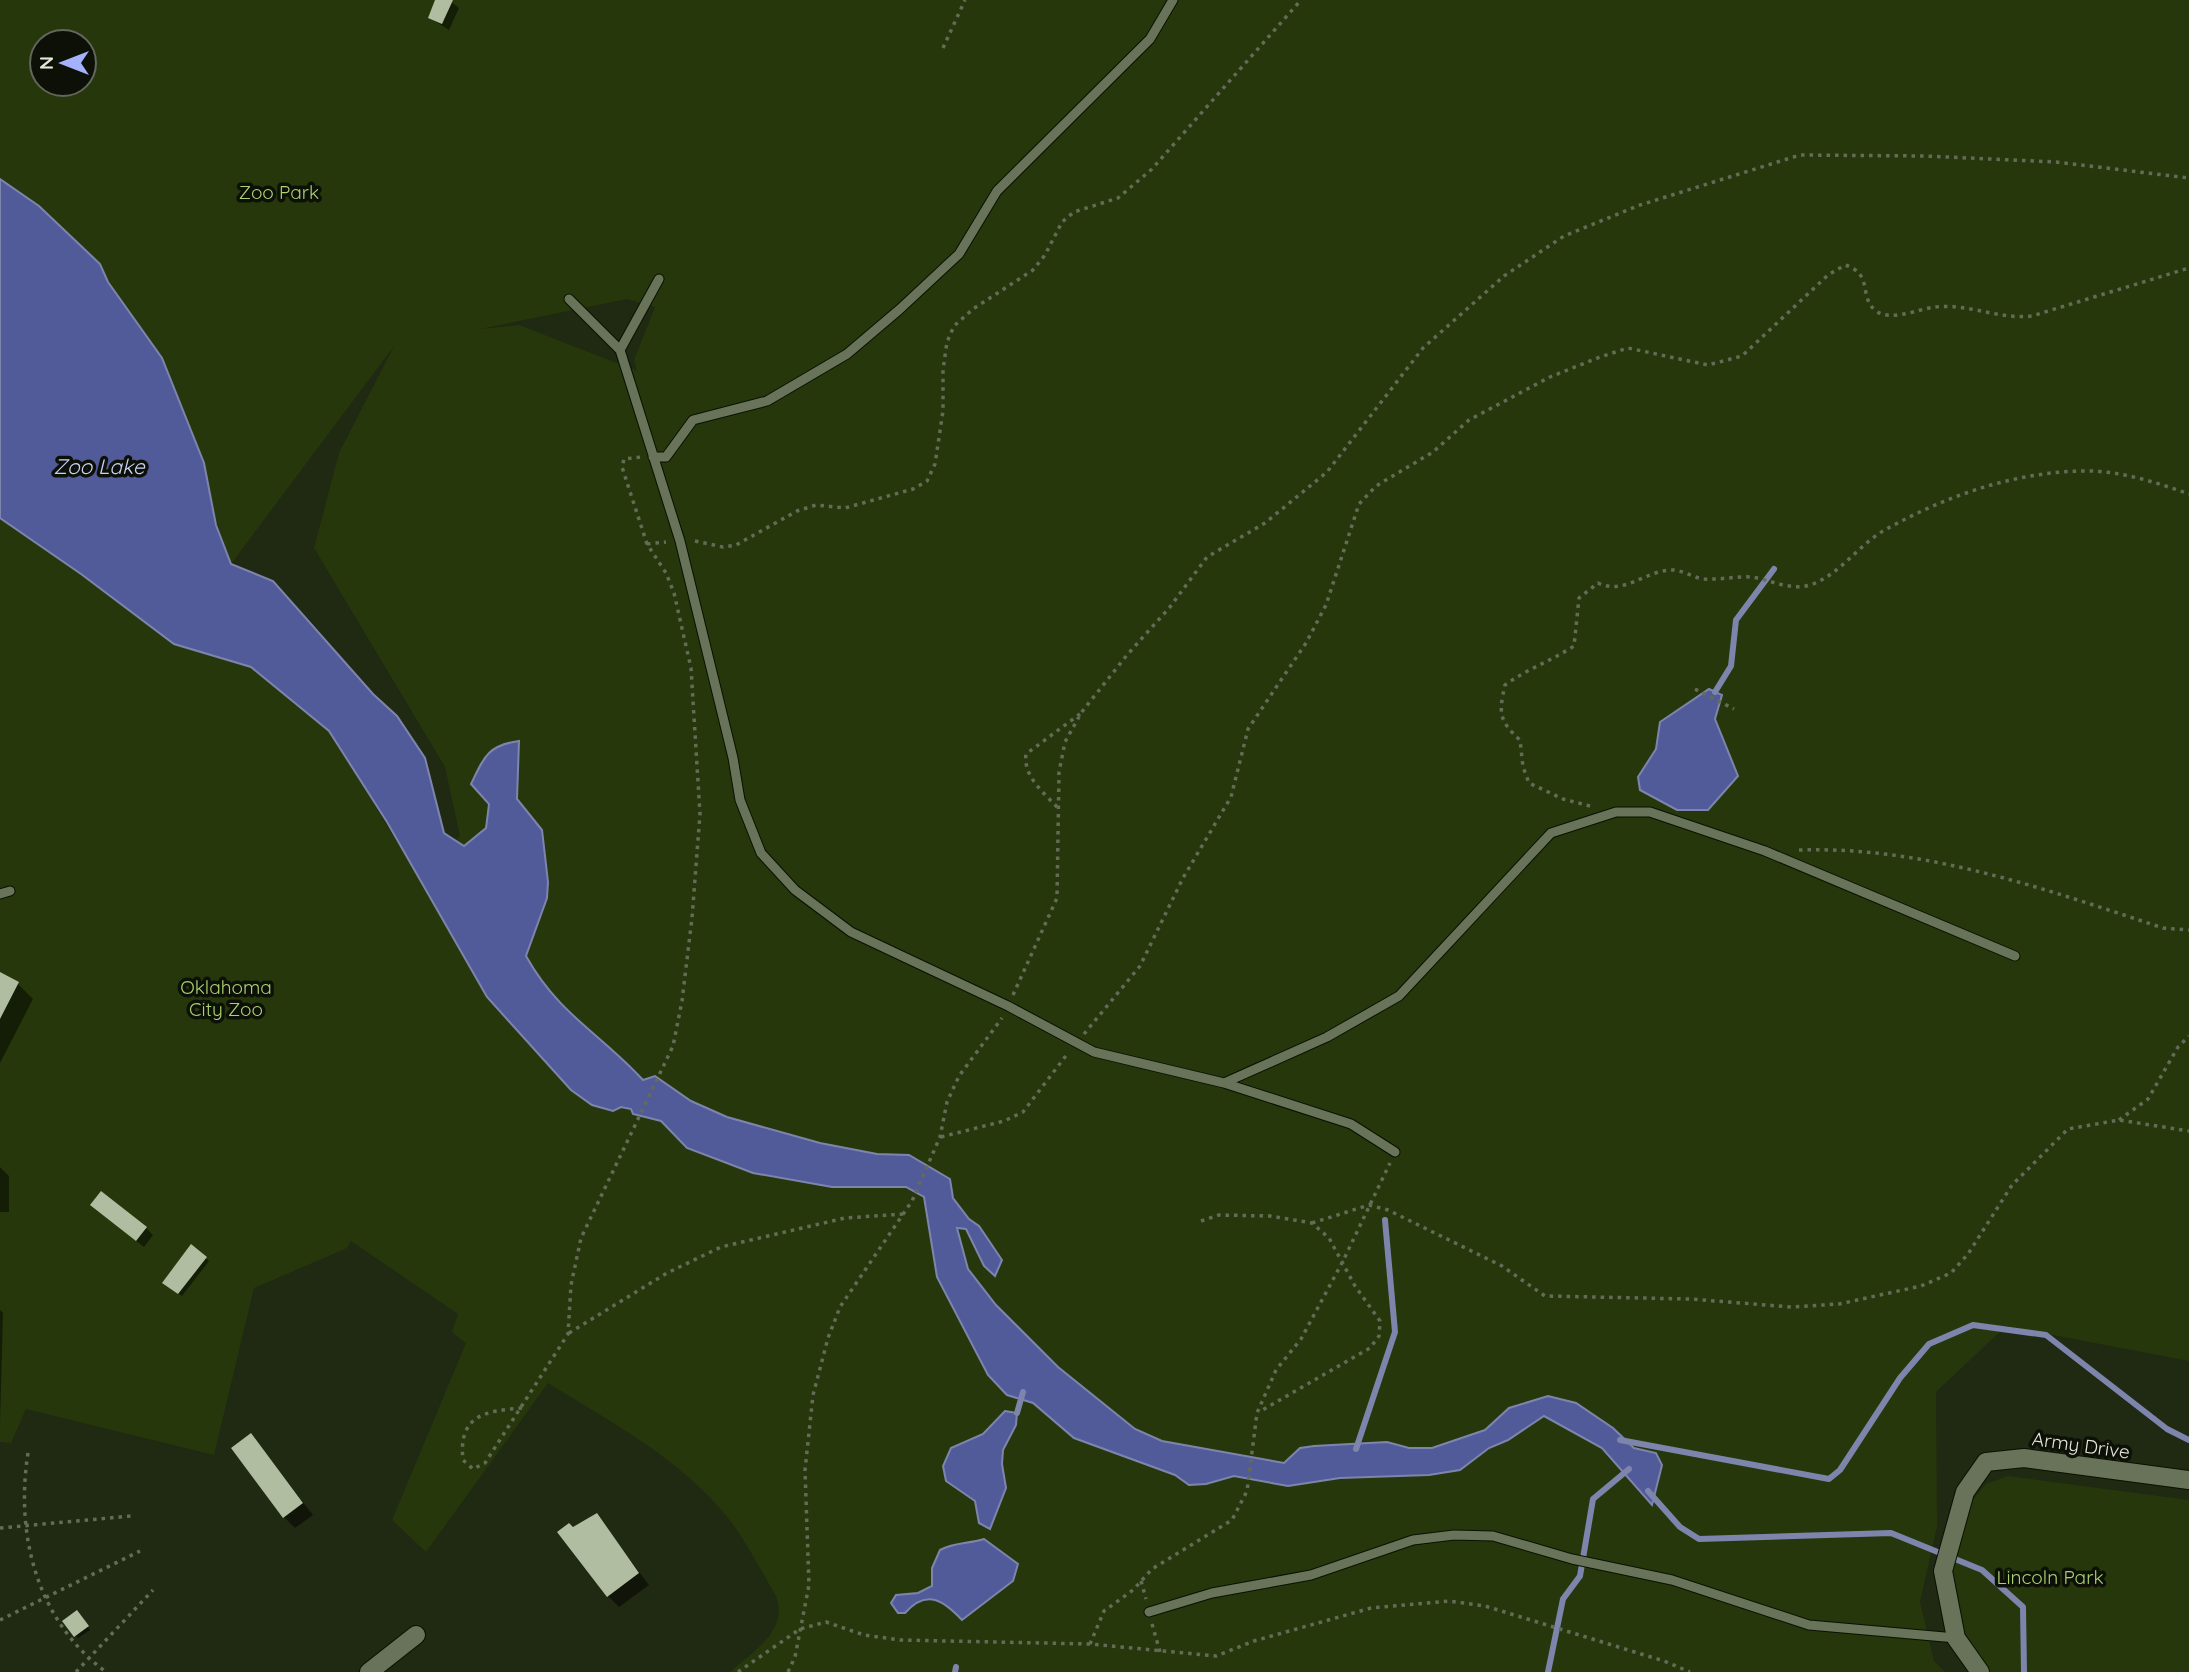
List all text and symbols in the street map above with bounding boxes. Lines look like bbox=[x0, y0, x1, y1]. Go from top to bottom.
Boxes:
north arrow bbox=[28, 28, 98, 98]
text: N bbox=[34, 56, 58, 70]
park label: Zoo Park bbox=[239, 180, 319, 204]
water label: Zoo Lake bbox=[53, 453, 146, 479]
park label: Oklahoma City Zoo bbox=[180, 975, 272, 1021]
street label: Army Drive bbox=[2031, 1426, 2131, 1464]
park label: Lincoln Park bbox=[1996, 1565, 2104, 1589]

